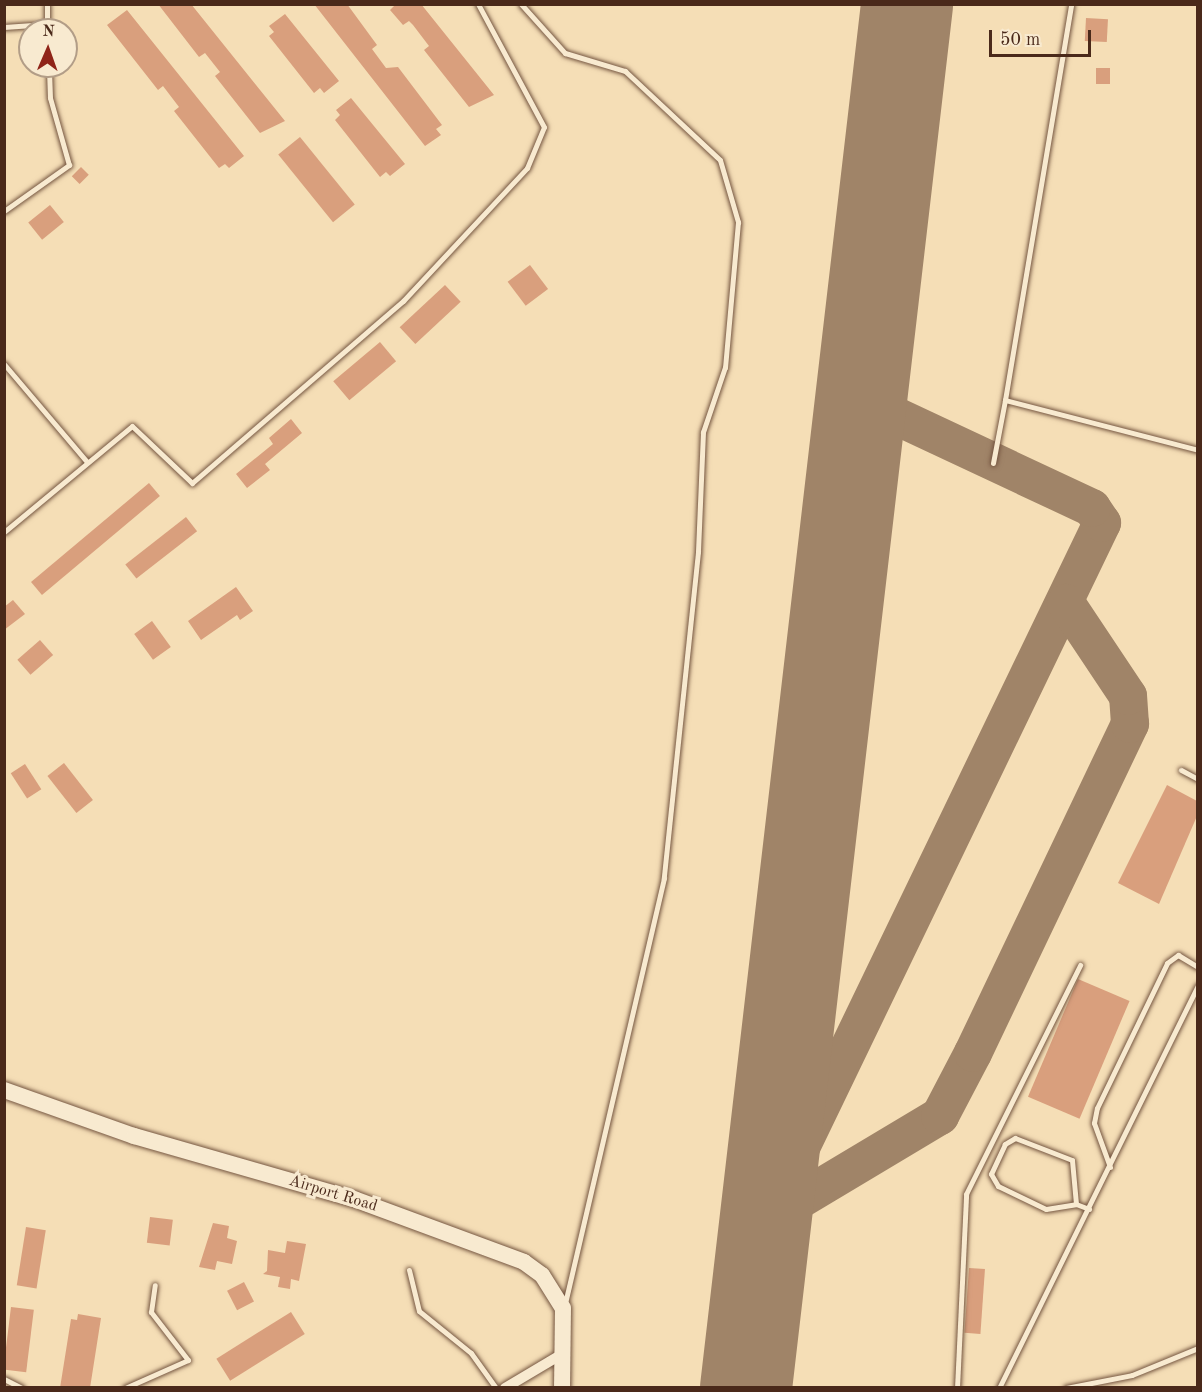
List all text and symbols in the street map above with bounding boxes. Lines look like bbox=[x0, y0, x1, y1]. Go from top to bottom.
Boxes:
north arrow bbox=[18, 18, 78, 78]
scale bar bbox=[992, 18, 1094, 56]
text: N bbox=[42, 24, 55, 40]
text: 50 m bbox=[1000, 31, 1040, 49]
street label: Airport Road bbox=[286, 1171, 380, 1217]

